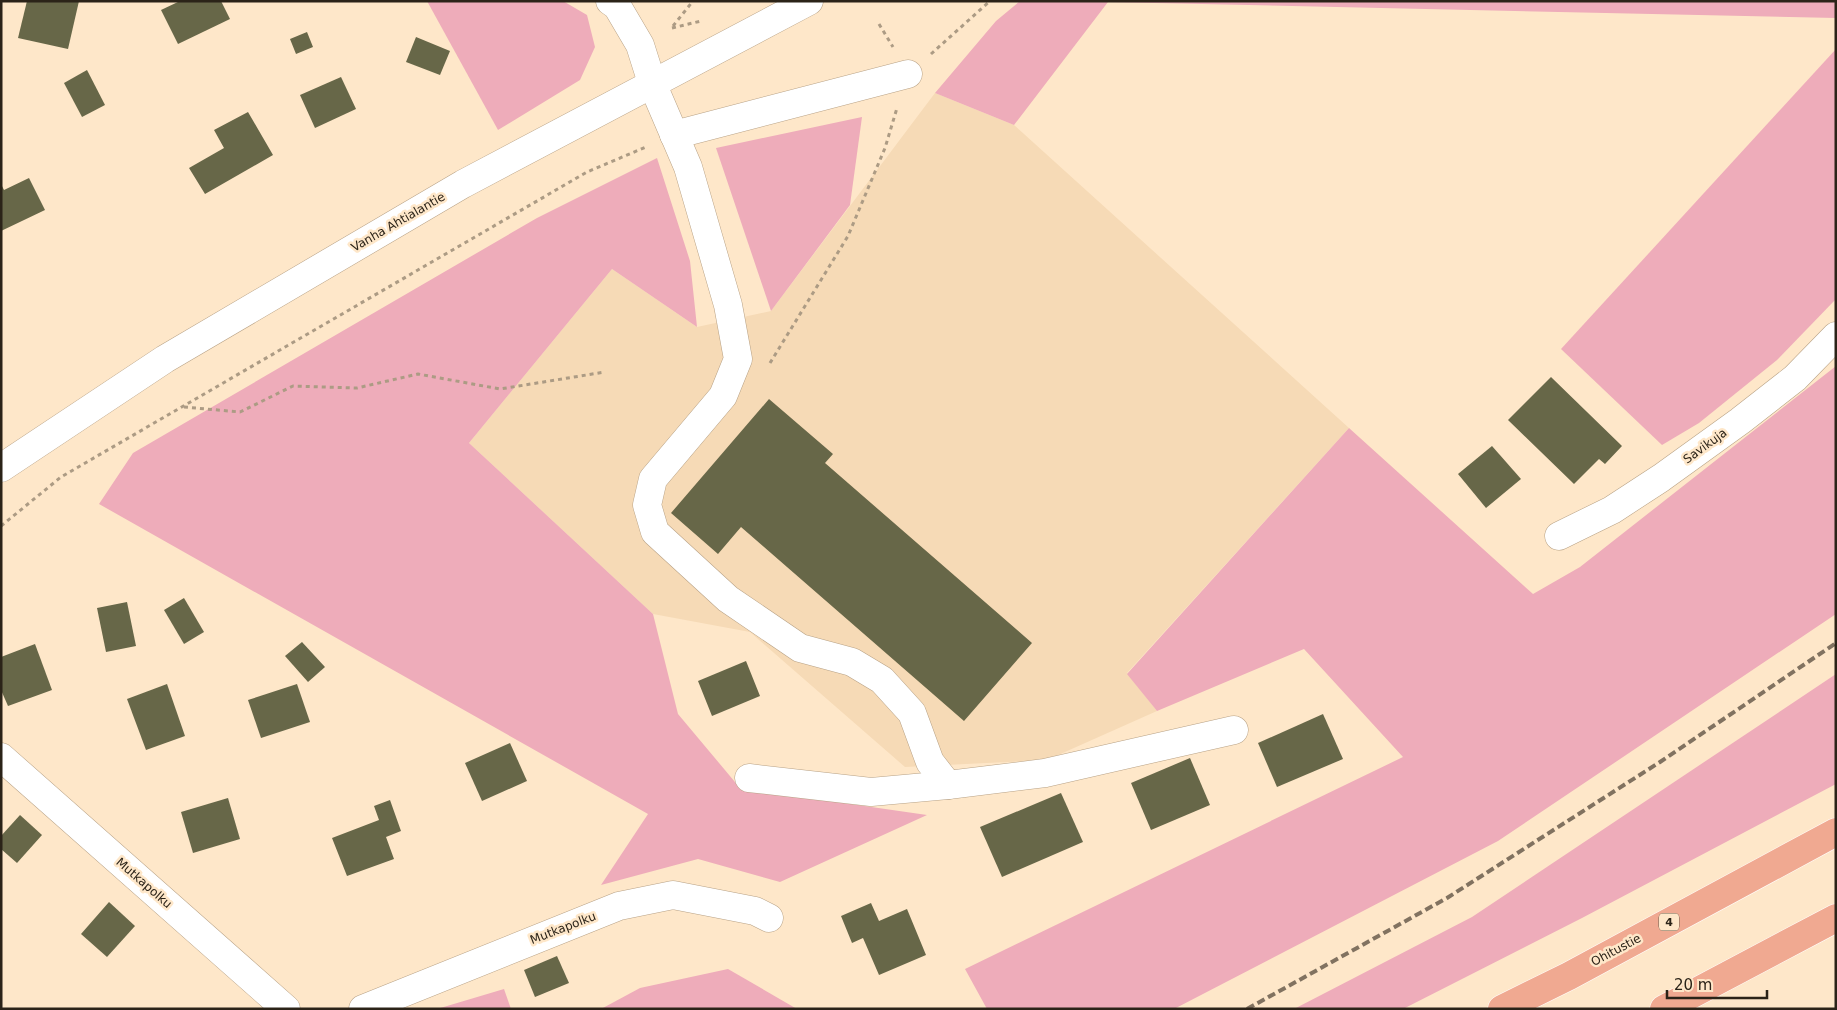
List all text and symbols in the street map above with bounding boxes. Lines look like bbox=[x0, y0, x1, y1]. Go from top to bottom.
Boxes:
street label: Vanha Ahtialantie bbox=[349, 189, 447, 255]
street label: Savikuja bbox=[1681, 426, 1729, 466]
street label: Mutkapolku bbox=[113, 855, 175, 911]
street label: Mutkapolku bbox=[528, 909, 598, 947]
road number: 4 bbox=[1659, 914, 1679, 930]
street label: Ohitustie bbox=[1589, 931, 1643, 969]
scale bar bbox=[1667, 968, 1767, 1000]
text: 20 m bbox=[1674, 976, 1712, 994]

